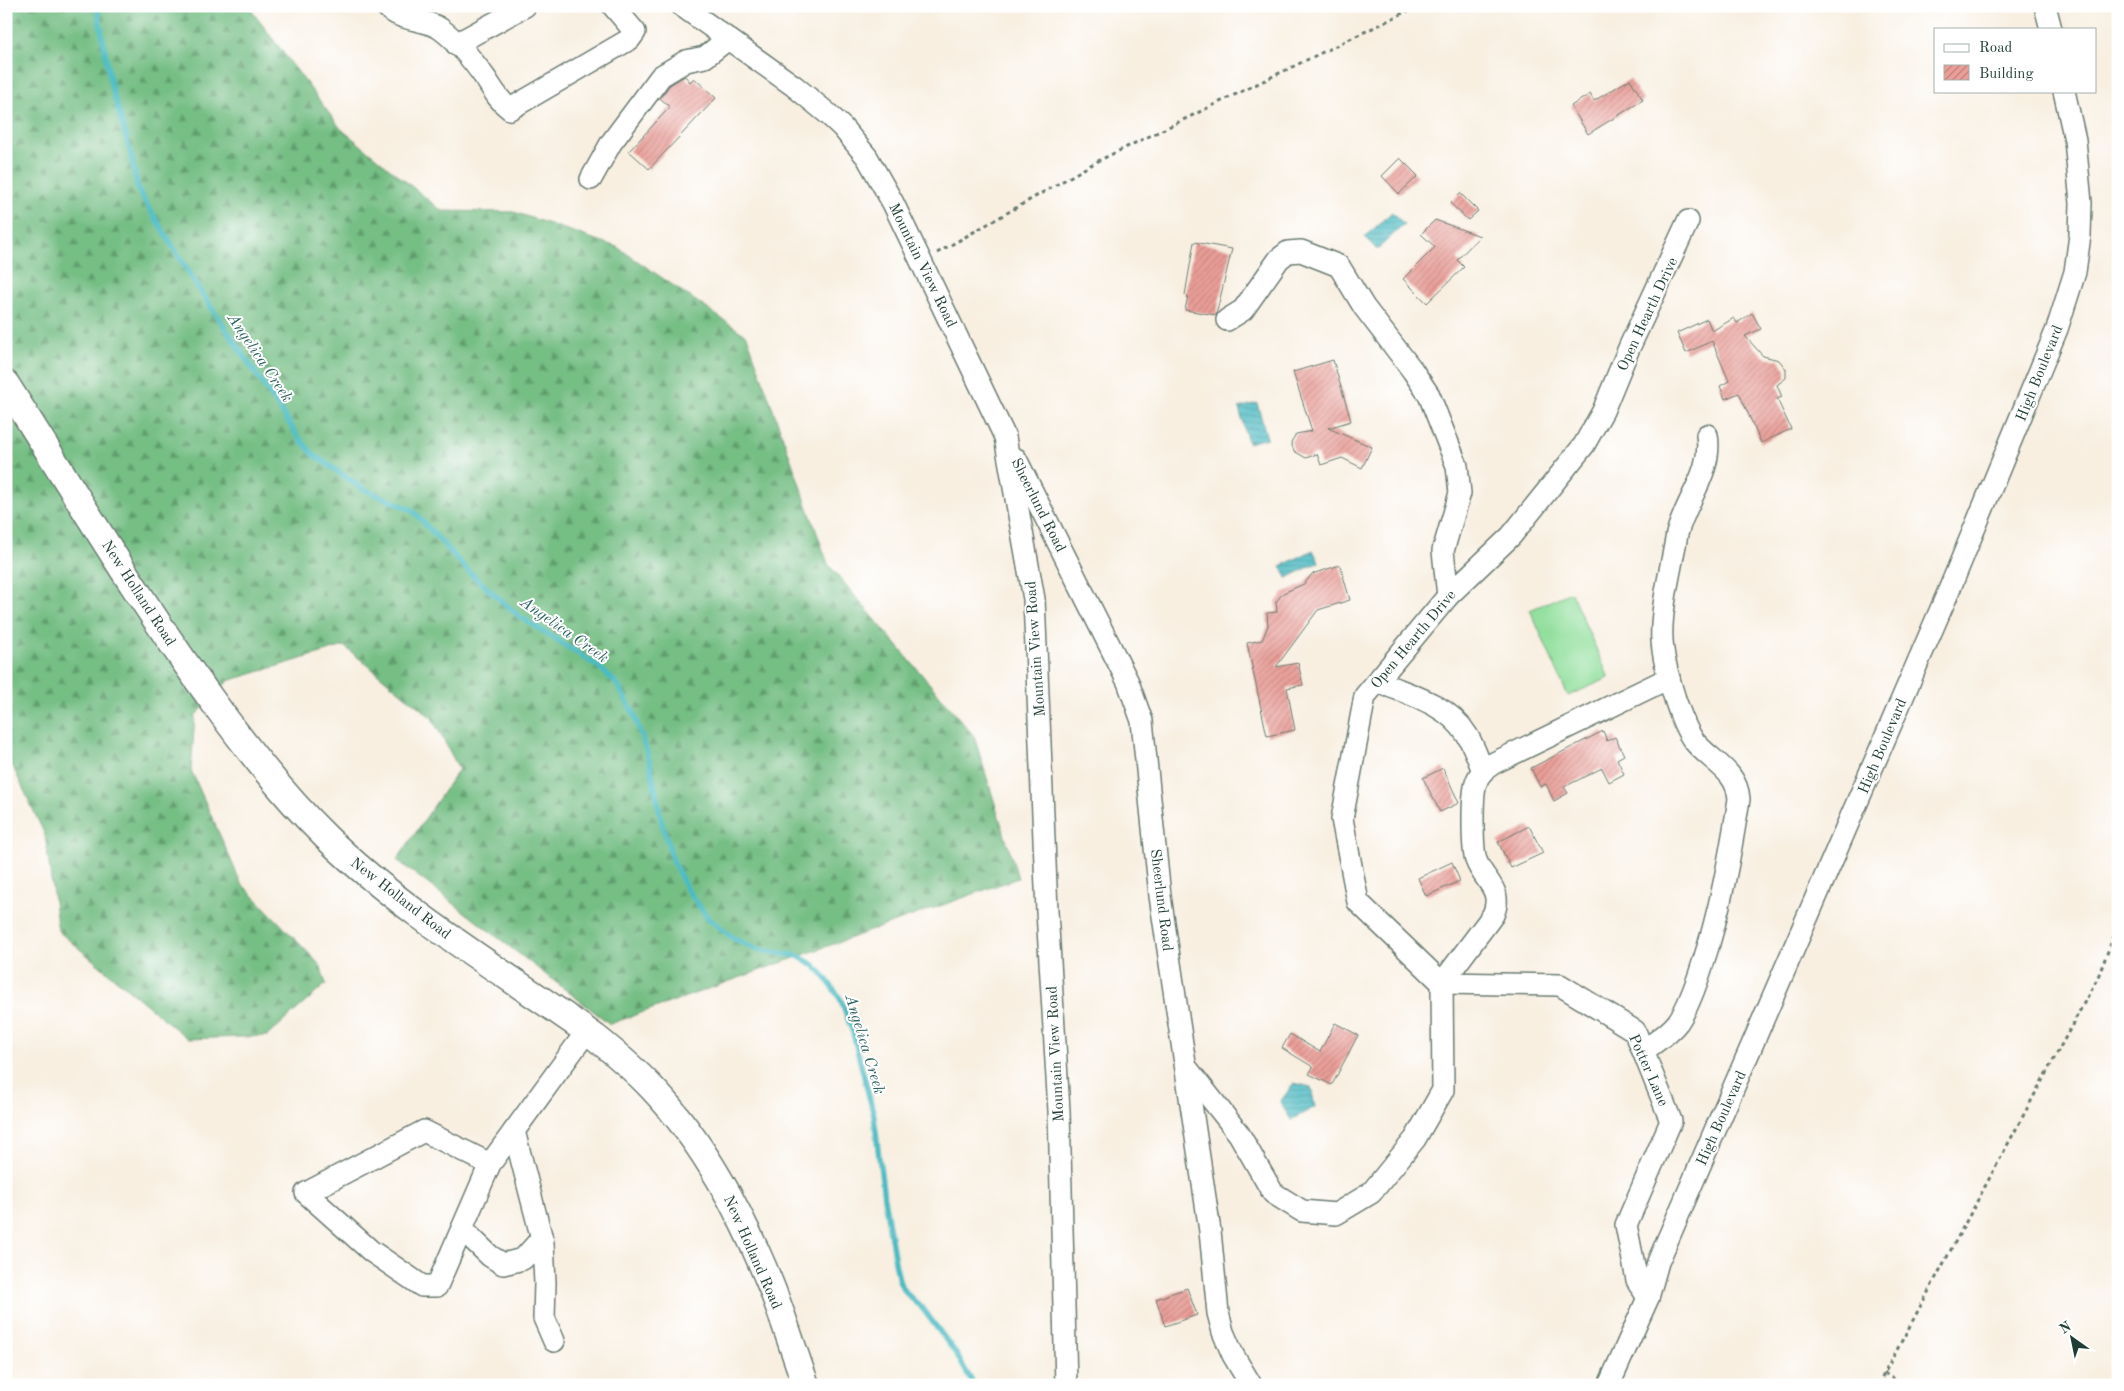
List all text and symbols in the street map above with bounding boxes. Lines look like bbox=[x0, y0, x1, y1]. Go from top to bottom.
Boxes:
legend bbox=[1934, 28, 2096, 92]
text: Road bbox=[1979, 41, 2013, 56]
text: Building bbox=[1979, 67, 2034, 82]
street label: Mountain View Road bbox=[885, 201, 958, 330]
street label: Open Hearth Drive bbox=[1615, 255, 1681, 374]
water label: Angelica Creek bbox=[223, 310, 295, 406]
street label: High Boulevard bbox=[2014, 323, 2066, 424]
street label: Sheerlund Road bbox=[1008, 456, 1068, 555]
street label: New Holland Road bbox=[98, 538, 178, 649]
street label: Mountain View Road bbox=[1024, 580, 1049, 717]
street label: Open Hearth Drive bbox=[1369, 588, 1460, 692]
water label: Angelica Creek bbox=[516, 594, 611, 667]
street label: High Boulevard bbox=[1857, 697, 1910, 796]
street label: Sheerlund Road bbox=[1147, 848, 1174, 952]
street label: New Holland Road bbox=[347, 856, 453, 943]
street label: Mountain View Road bbox=[1045, 985, 1068, 1122]
water label: Angelica Creek bbox=[841, 992, 887, 1097]
street label: Potter Lane bbox=[1625, 1032, 1670, 1109]
street label: High Boulevard bbox=[1695, 1069, 1750, 1168]
street label: New Holland Road bbox=[720, 1194, 783, 1312]
north arrow bbox=[2046, 1314, 2096, 1364]
text: N bbox=[2057, 1319, 2074, 1337]

